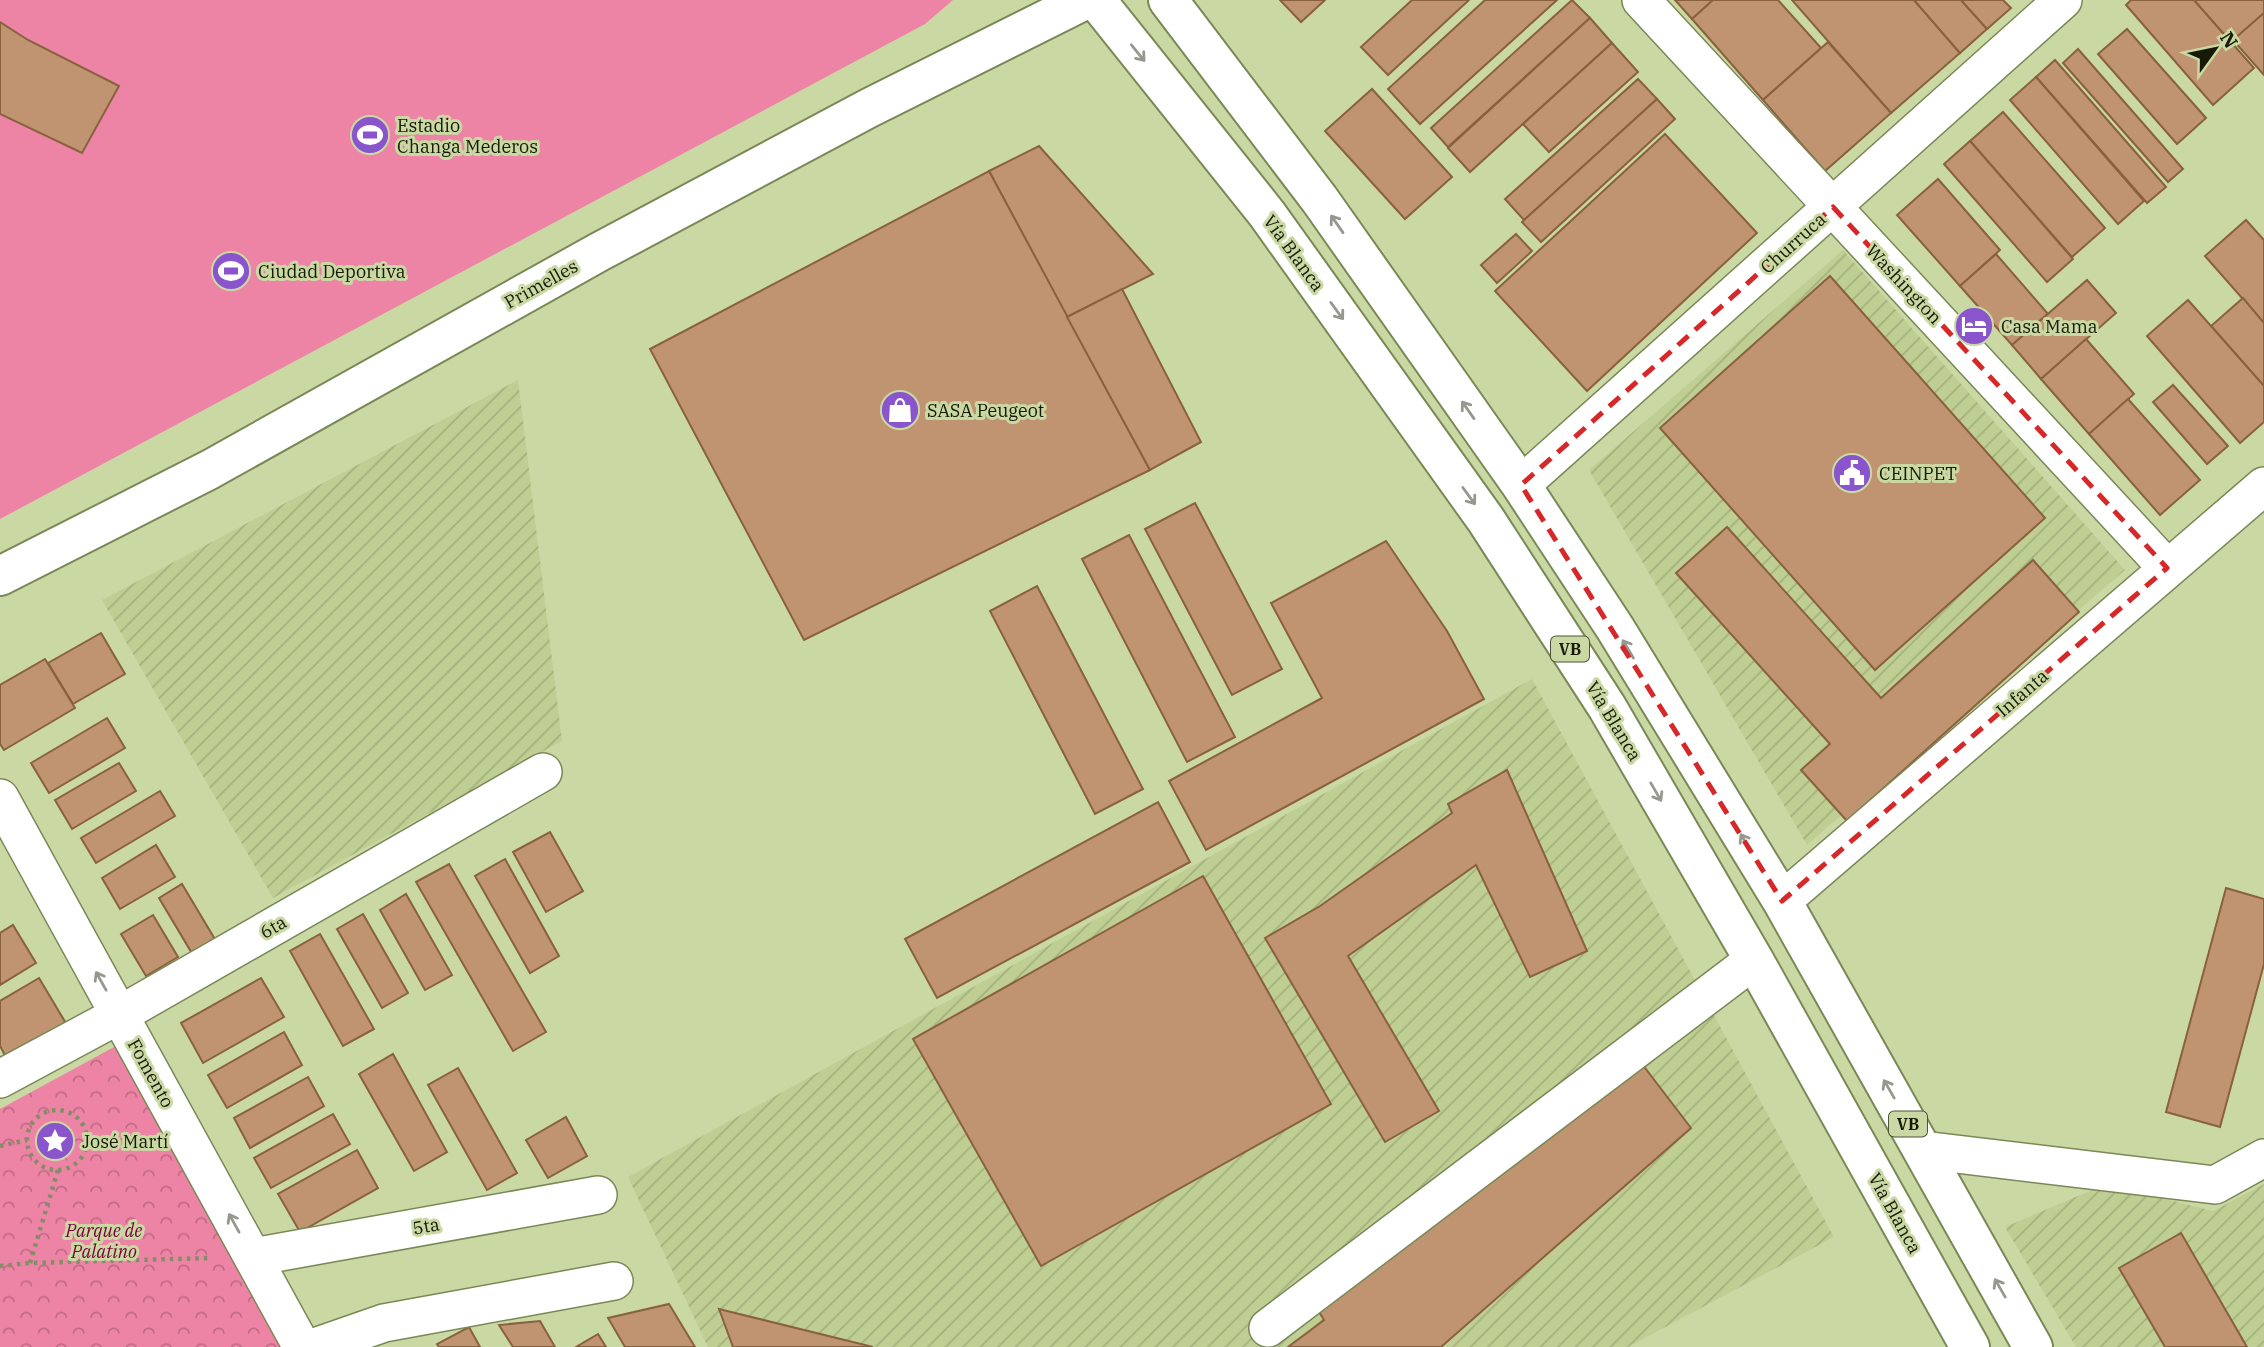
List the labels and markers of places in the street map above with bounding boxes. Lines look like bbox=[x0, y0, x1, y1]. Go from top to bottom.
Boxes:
sports icon: Estadio Changa Mederos bbox=[349, 114, 391, 156]
place label: Estadio Changa Mederos bbox=[397, 114, 538, 158]
sports icon: Ciudad Deportiva bbox=[210, 250, 252, 292]
place label: Ciudad Deportiva bbox=[258, 260, 406, 283]
hotel icon: Casa Mama bbox=[1953, 305, 1995, 347]
place label: Casa Mama bbox=[2001, 315, 2098, 338]
shop icon: SASA Peugeot bbox=[879, 389, 921, 431]
place label: SASA Peugeot bbox=[927, 399, 1044, 422]
public building icon: CEINPET bbox=[1831, 452, 1873, 494]
place label: CEINPET bbox=[1879, 462, 1957, 485]
place icon: José Martí bbox=[34, 1120, 76, 1162]
place label: José Martí bbox=[82, 1130, 169, 1153]

